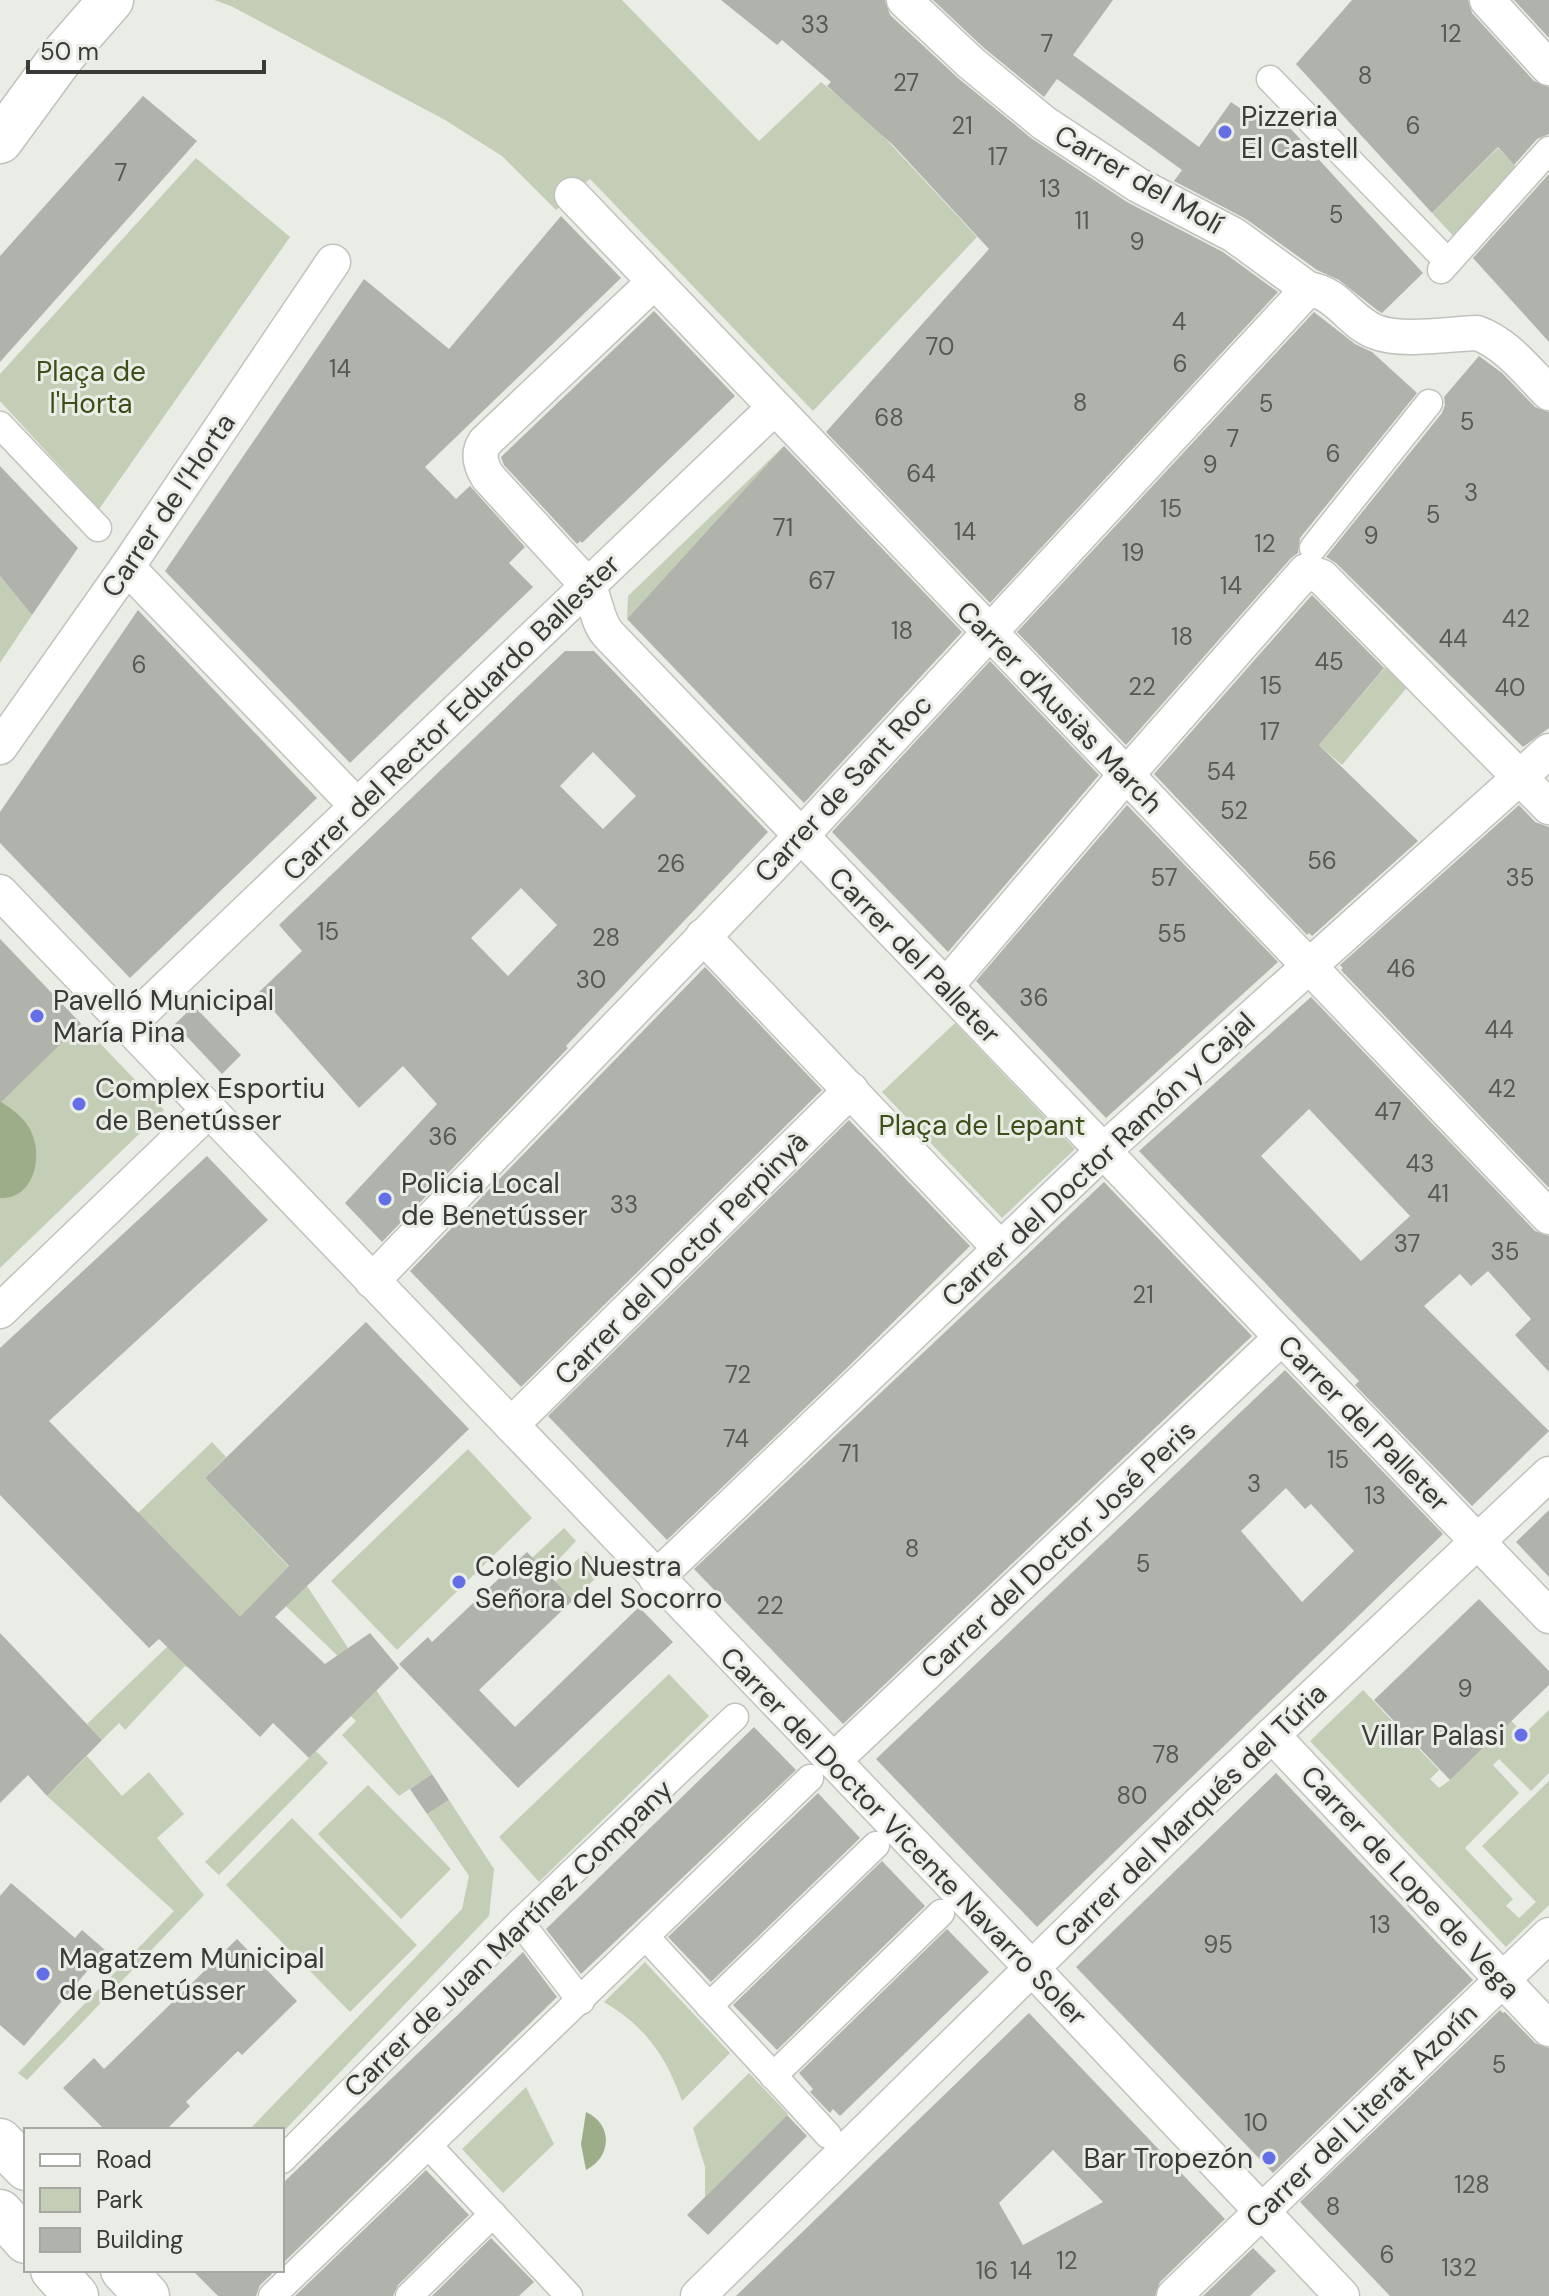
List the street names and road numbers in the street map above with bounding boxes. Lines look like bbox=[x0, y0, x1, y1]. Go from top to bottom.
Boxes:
street label: Carrer del Molí bbox=[1048, 116, 1230, 243]
street label: Carrer de l’Horta bbox=[93, 406, 244, 605]
street label: Carrer del Rector Eduardo Ballester bbox=[275, 546, 628, 889]
street label: Carrer d'Ausiàs March bbox=[948, 593, 1171, 822]
street label: Carrer de Sant Roc bbox=[746, 686, 940, 890]
street label: Carrer del Palleter bbox=[821, 859, 1009, 1052]
street label: Carrer del Doctor Ramón y Cajal bbox=[934, 1004, 1263, 1315]
street label: Carrer del Doctor Perpinyà bbox=[547, 1124, 816, 1393]
street label: Carrer del Palleter bbox=[1270, 1327, 1458, 1520]
street label: Carrer del Doctor José Peris bbox=[913, 1412, 1204, 1687]
street label: Carrer del Doctor Vicente Navarro Soler bbox=[712, 1639, 1095, 2034]
street label: Carrer del Marqués del Túria bbox=[1046, 1675, 1335, 1956]
street label: Carrer de Lope de Vega bbox=[1293, 1758, 1529, 2007]
street label: Carrer de Juan Martínez Company bbox=[336, 1771, 681, 2106]
street label: Carrer del Literat Azorín bbox=[1237, 1995, 1485, 2236]

